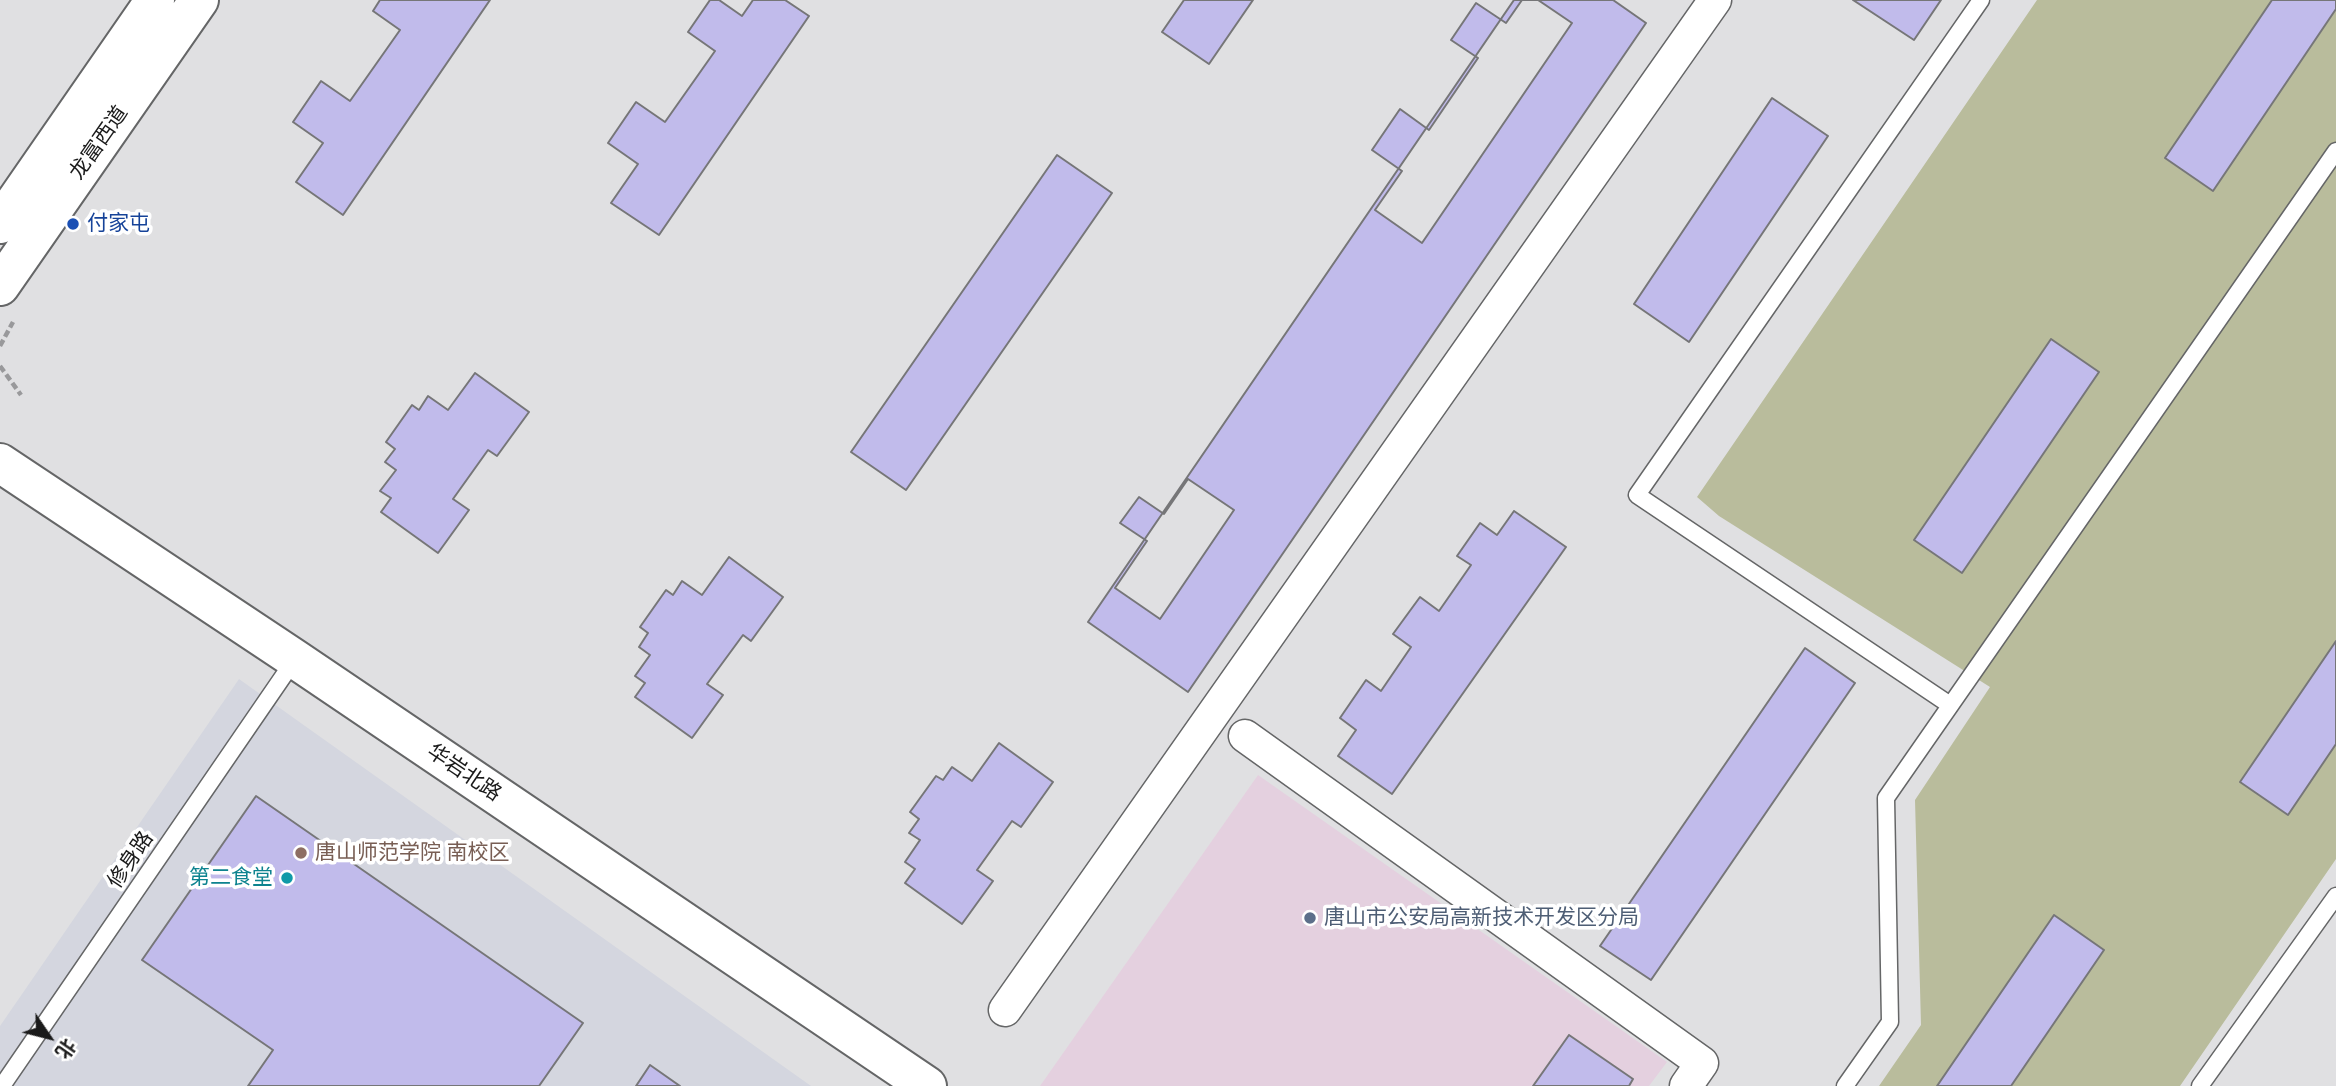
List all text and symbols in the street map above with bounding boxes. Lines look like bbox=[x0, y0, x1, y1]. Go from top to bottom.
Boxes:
street label: 龙富西道 bbox=[65, 101, 133, 185]
place label: 付家屯 bbox=[87, 211, 150, 237]
marker: 付家屯 bbox=[65, 216, 81, 232]
street label: 华岩北路 bbox=[422, 739, 506, 807]
street label: 修身路 bbox=[103, 827, 159, 893]
place label: 唐山师范学院 南校区 bbox=[315, 840, 510, 866]
marker: 唐山师范学院 南校区 bbox=[293, 845, 309, 861]
place label: 第二食堂 bbox=[189, 865, 273, 891]
marker: 第二食堂 bbox=[279, 870, 295, 886]
place label: 唐山市公安局高新技术开发区分局 bbox=[1324, 905, 1639, 931]
marker: 唐山市公安局高新技术开发区分局 bbox=[1302, 910, 1318, 926]
north arrow bbox=[14, 1002, 84, 1072]
text: 北 bbox=[51, 1034, 81, 1064]

